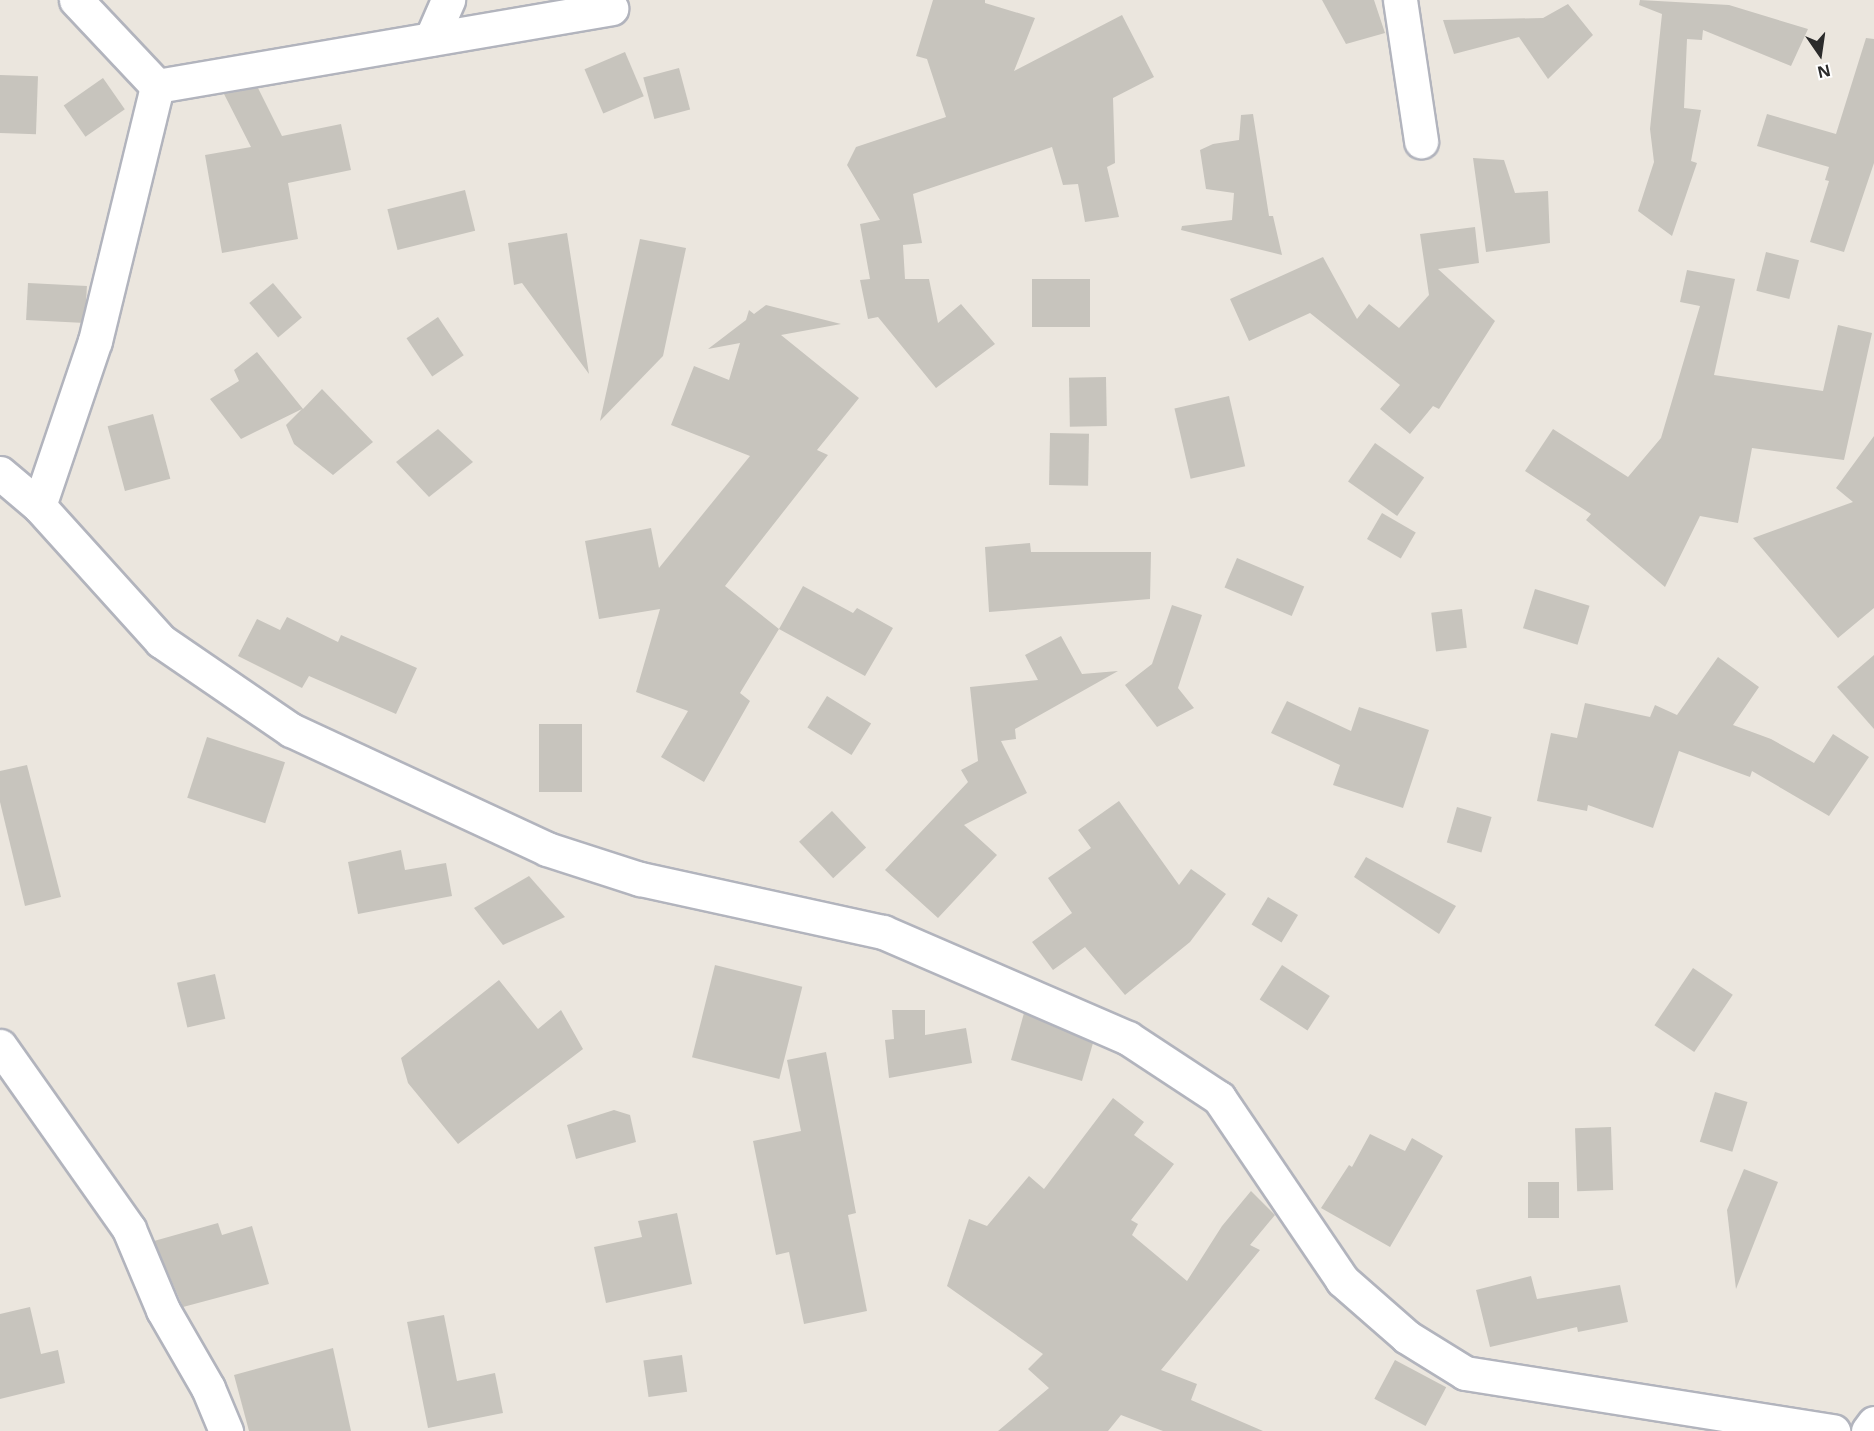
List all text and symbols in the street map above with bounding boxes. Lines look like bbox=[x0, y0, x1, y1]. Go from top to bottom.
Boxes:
north arrow bbox=[1790, 24, 1850, 84]
text: N bbox=[1815, 59, 1833, 84]

